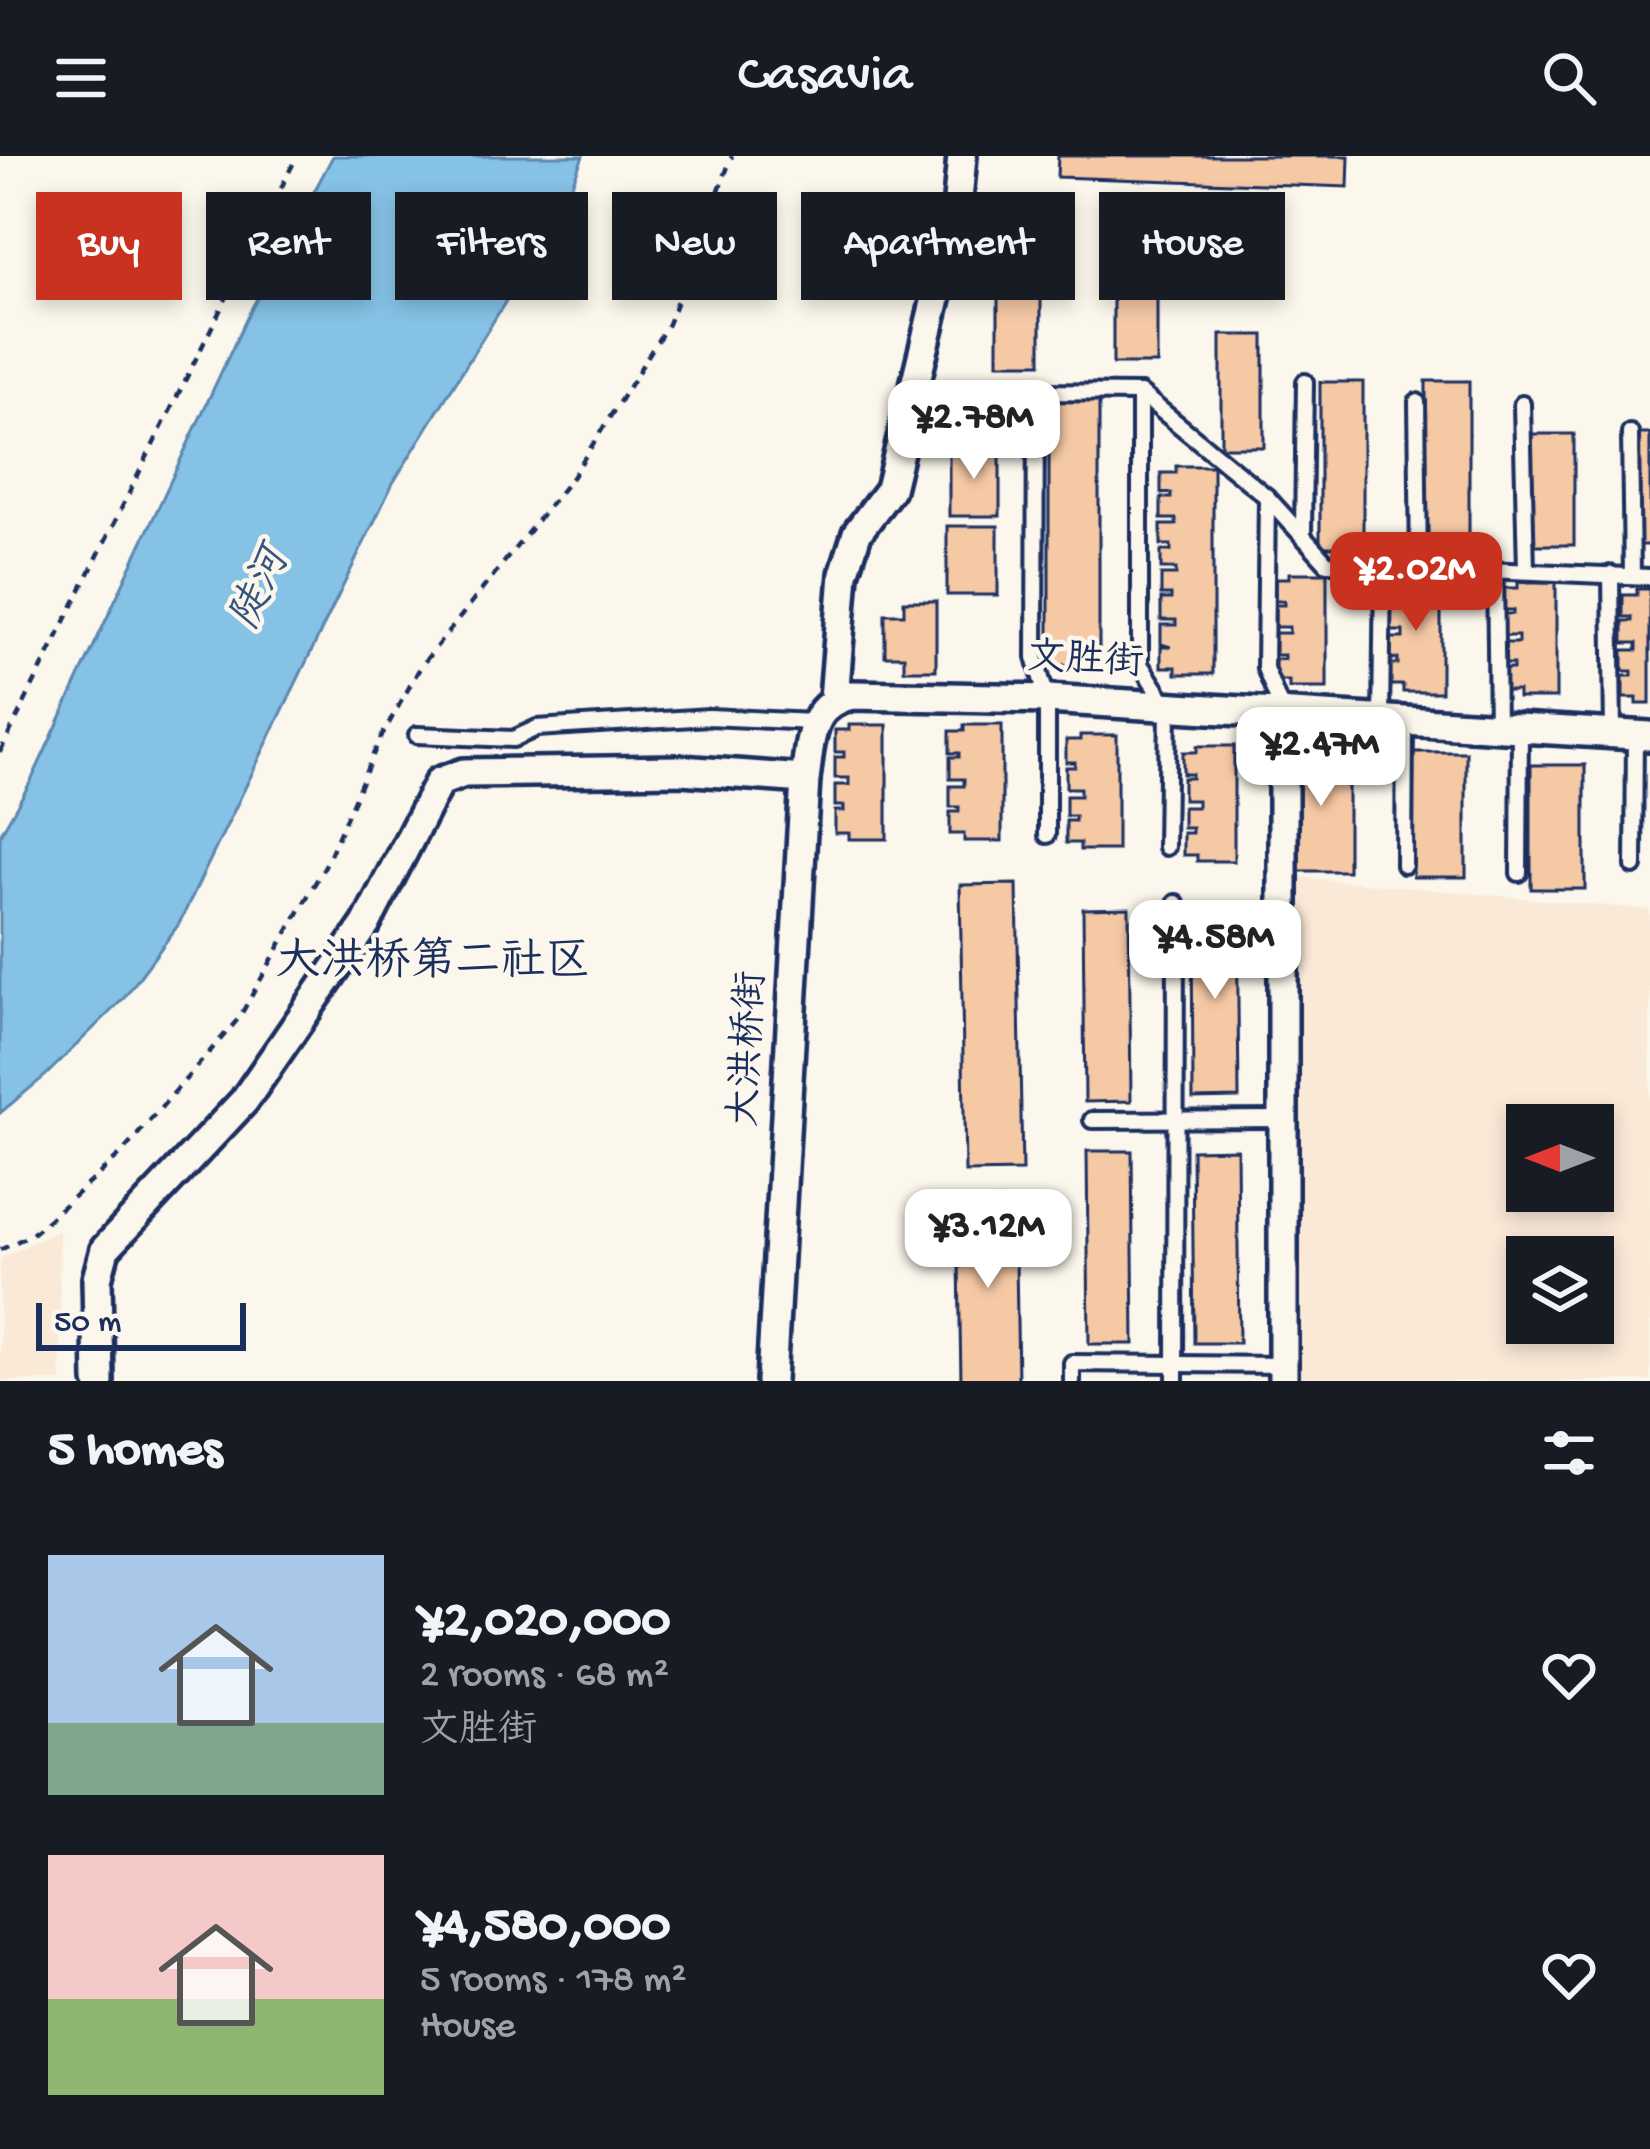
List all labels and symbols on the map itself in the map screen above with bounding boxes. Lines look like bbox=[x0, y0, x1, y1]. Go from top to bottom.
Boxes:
pin: ¥2.78M bbox=[876, 380, 1072, 482]
pin: ¥2.02M bbox=[1318, 532, 1514, 634]
water label: 陡河 bbox=[221, 535, 305, 638]
street label: 文胜街 bbox=[1025, 636, 1145, 689]
pin: ¥2.47M bbox=[1223, 707, 1419, 809]
pin: ¥4.58M bbox=[1117, 900, 1313, 1002]
district label: 大洪桥第二社区 bbox=[275, 936, 591, 991]
street label: 大洪桥街 bbox=[722, 970, 778, 1128]
north arrow bbox=[1506, 1104, 1614, 1212]
pin: ¥3.12M bbox=[890, 1189, 1086, 1291]
scale bar bbox=[36, 1297, 246, 1350]

